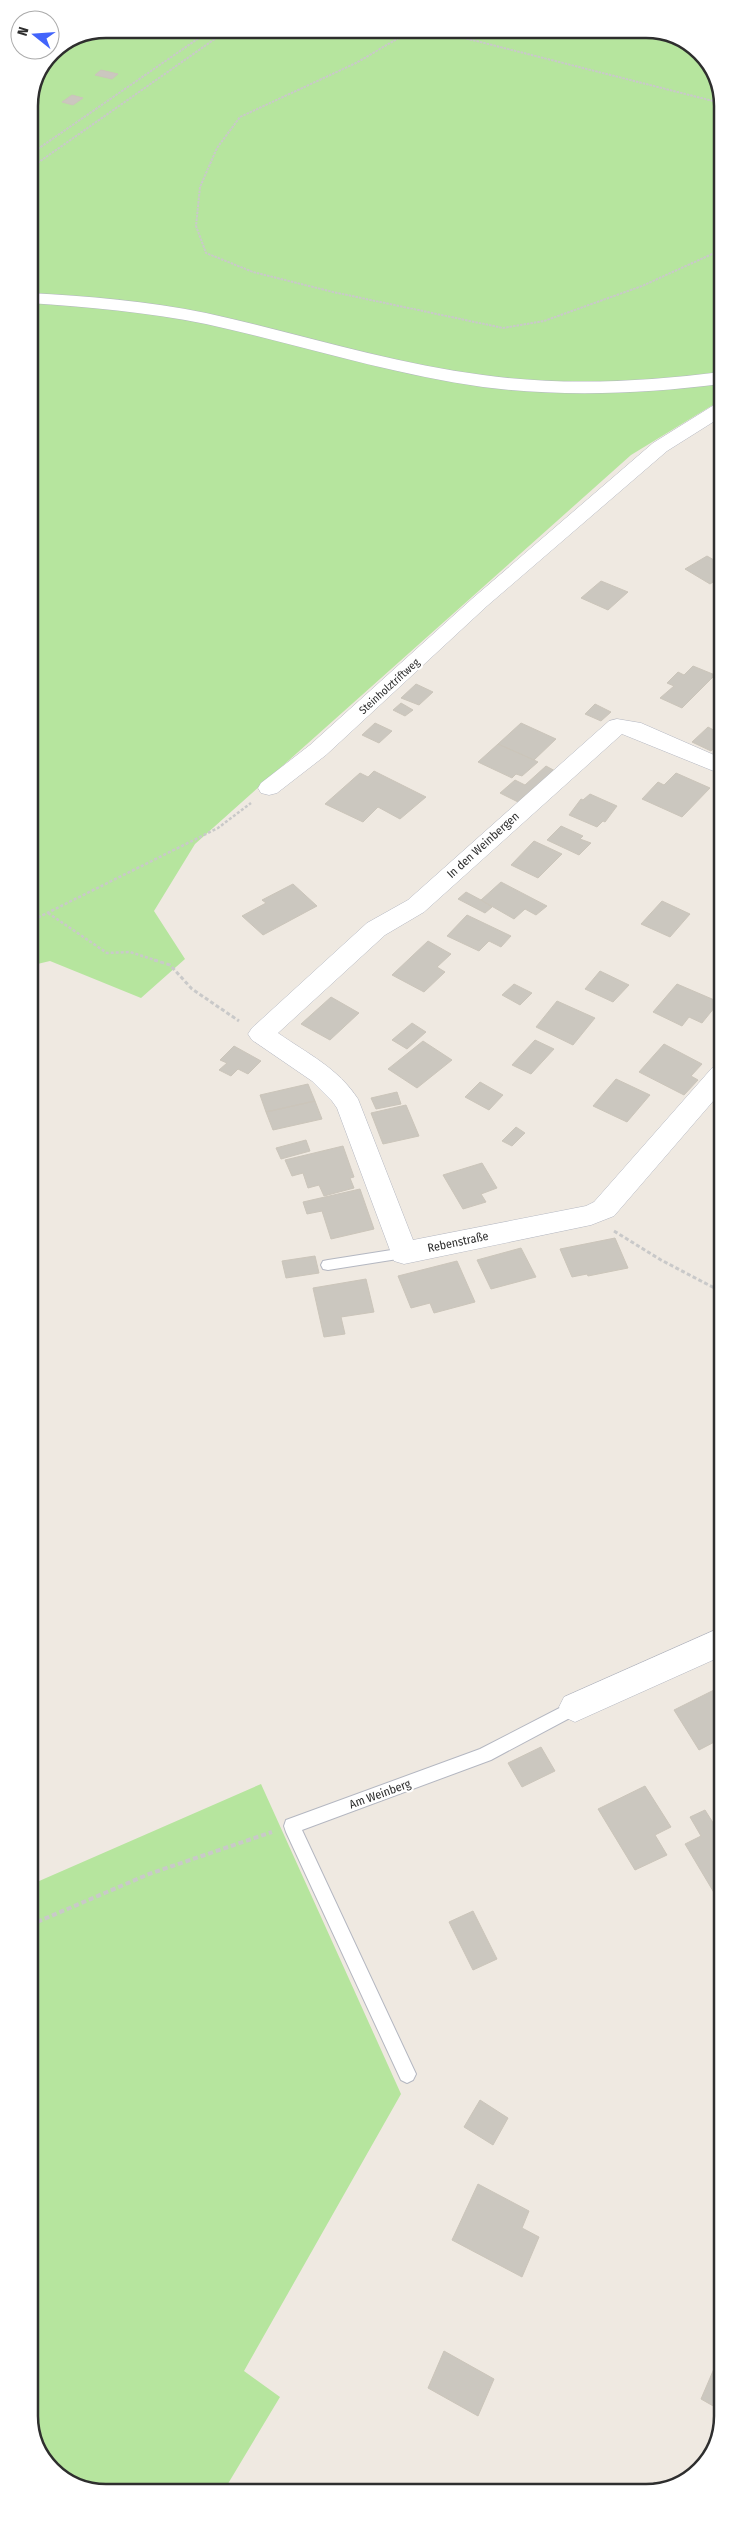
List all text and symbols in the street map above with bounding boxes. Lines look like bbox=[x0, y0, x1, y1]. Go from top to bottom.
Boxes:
north arrow bbox=[10, 10, 60, 60]
text: N bbox=[14, 25, 32, 38]
street label: Steinholztriftweg bbox=[356, 655, 423, 717]
street label: In den Weinbergen bbox=[444, 809, 522, 881]
street label: Rebenstraße bbox=[426, 1229, 490, 1255]
street label: Am Weinberg bbox=[347, 1776, 413, 1812]

